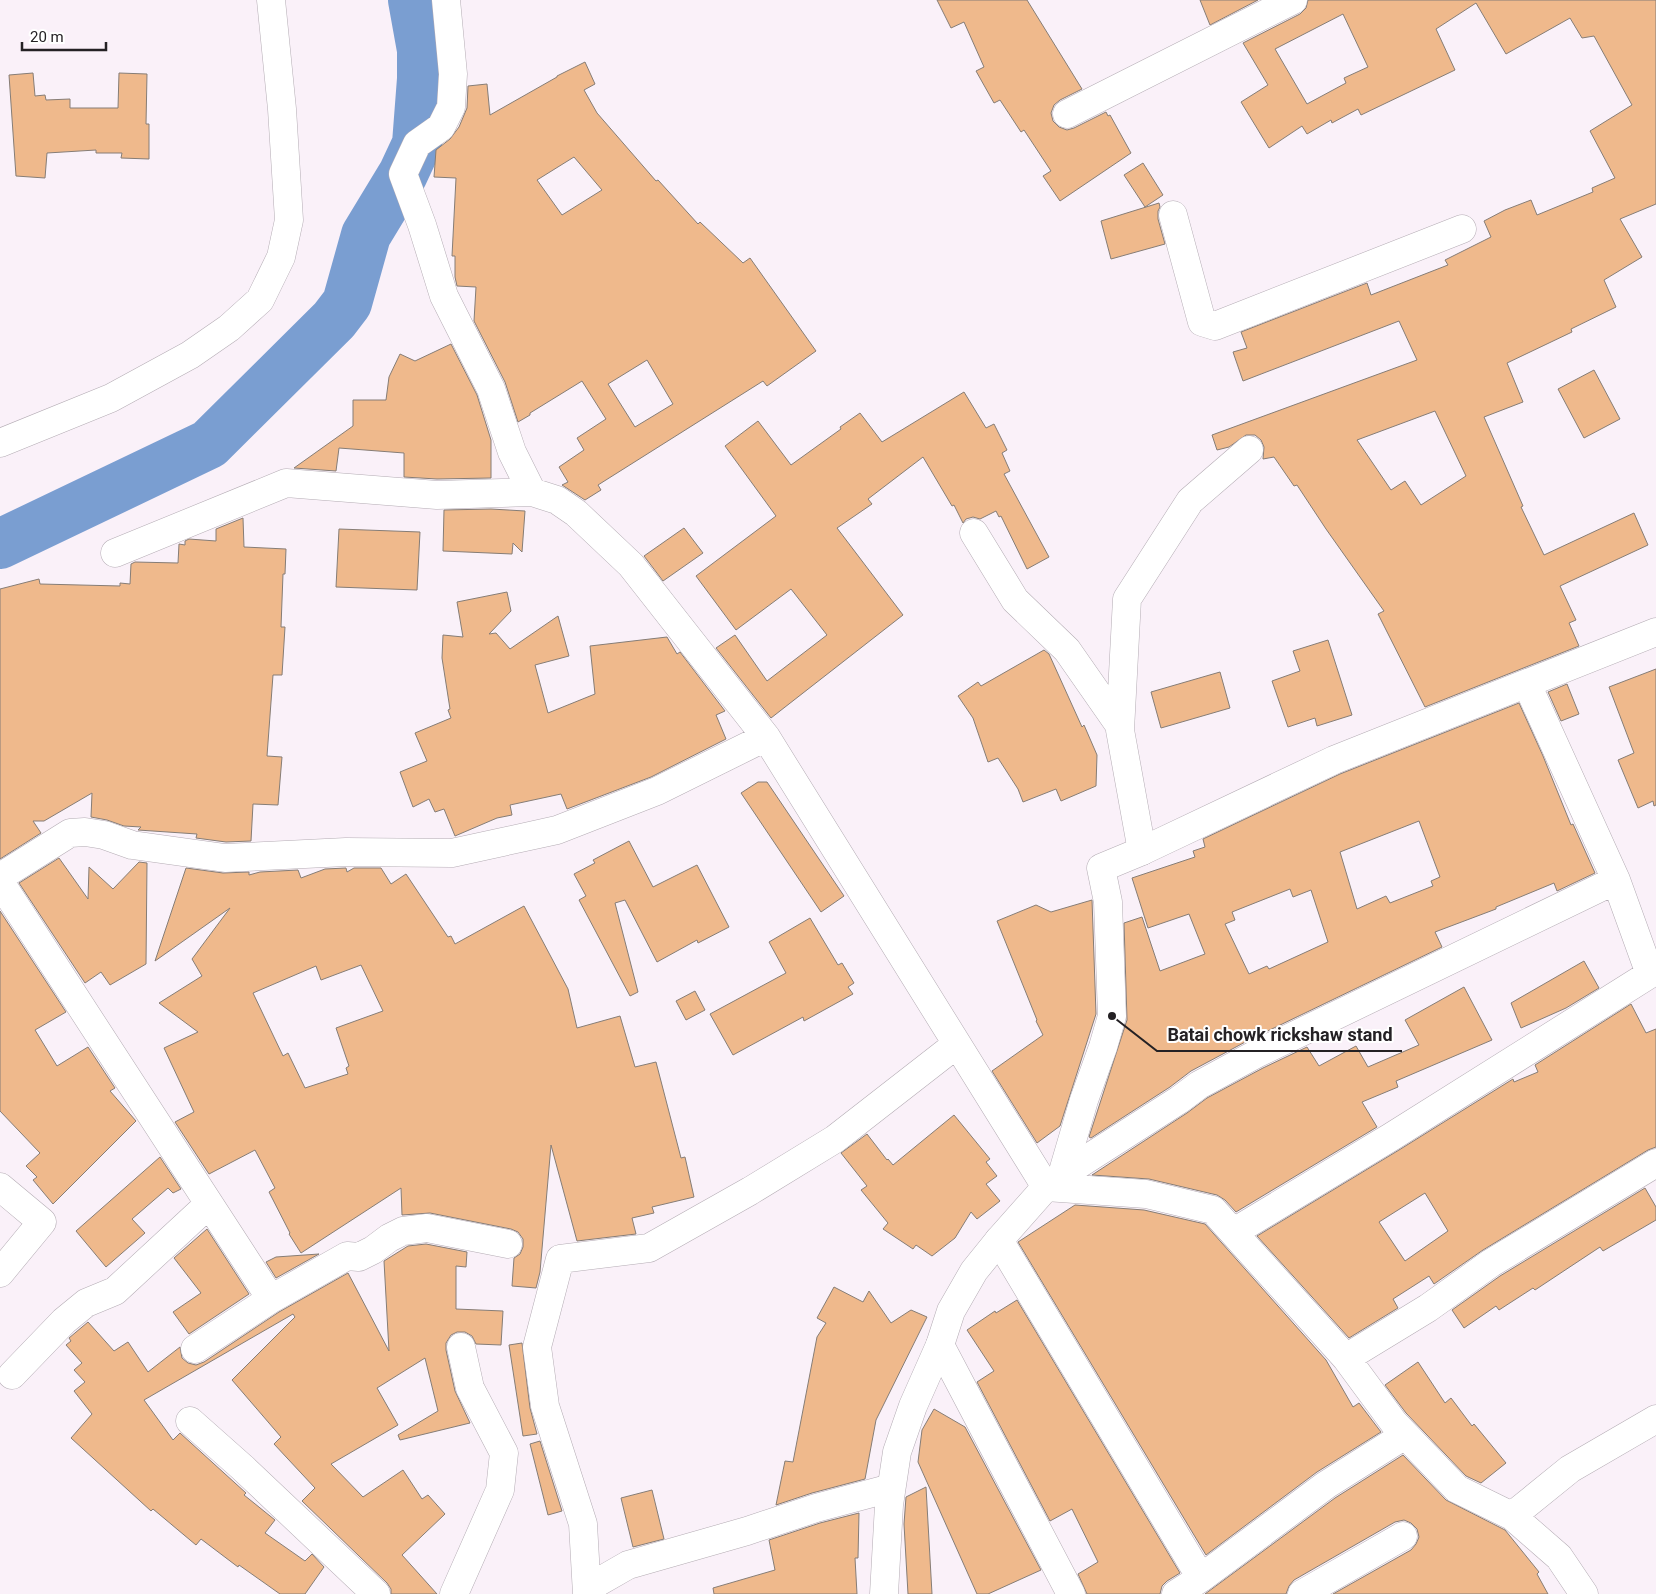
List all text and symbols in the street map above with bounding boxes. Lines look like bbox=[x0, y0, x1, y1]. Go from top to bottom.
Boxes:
scale bar bbox=[22, 20, 106, 52]
text: 20 m bbox=[30, 28, 64, 46]
callout: Batai chowk rickshaw stand bbox=[1157, 1018, 1402, 1051]
text: Batai chowk rickshaw stand bbox=[1167, 1024, 1393, 1045]

